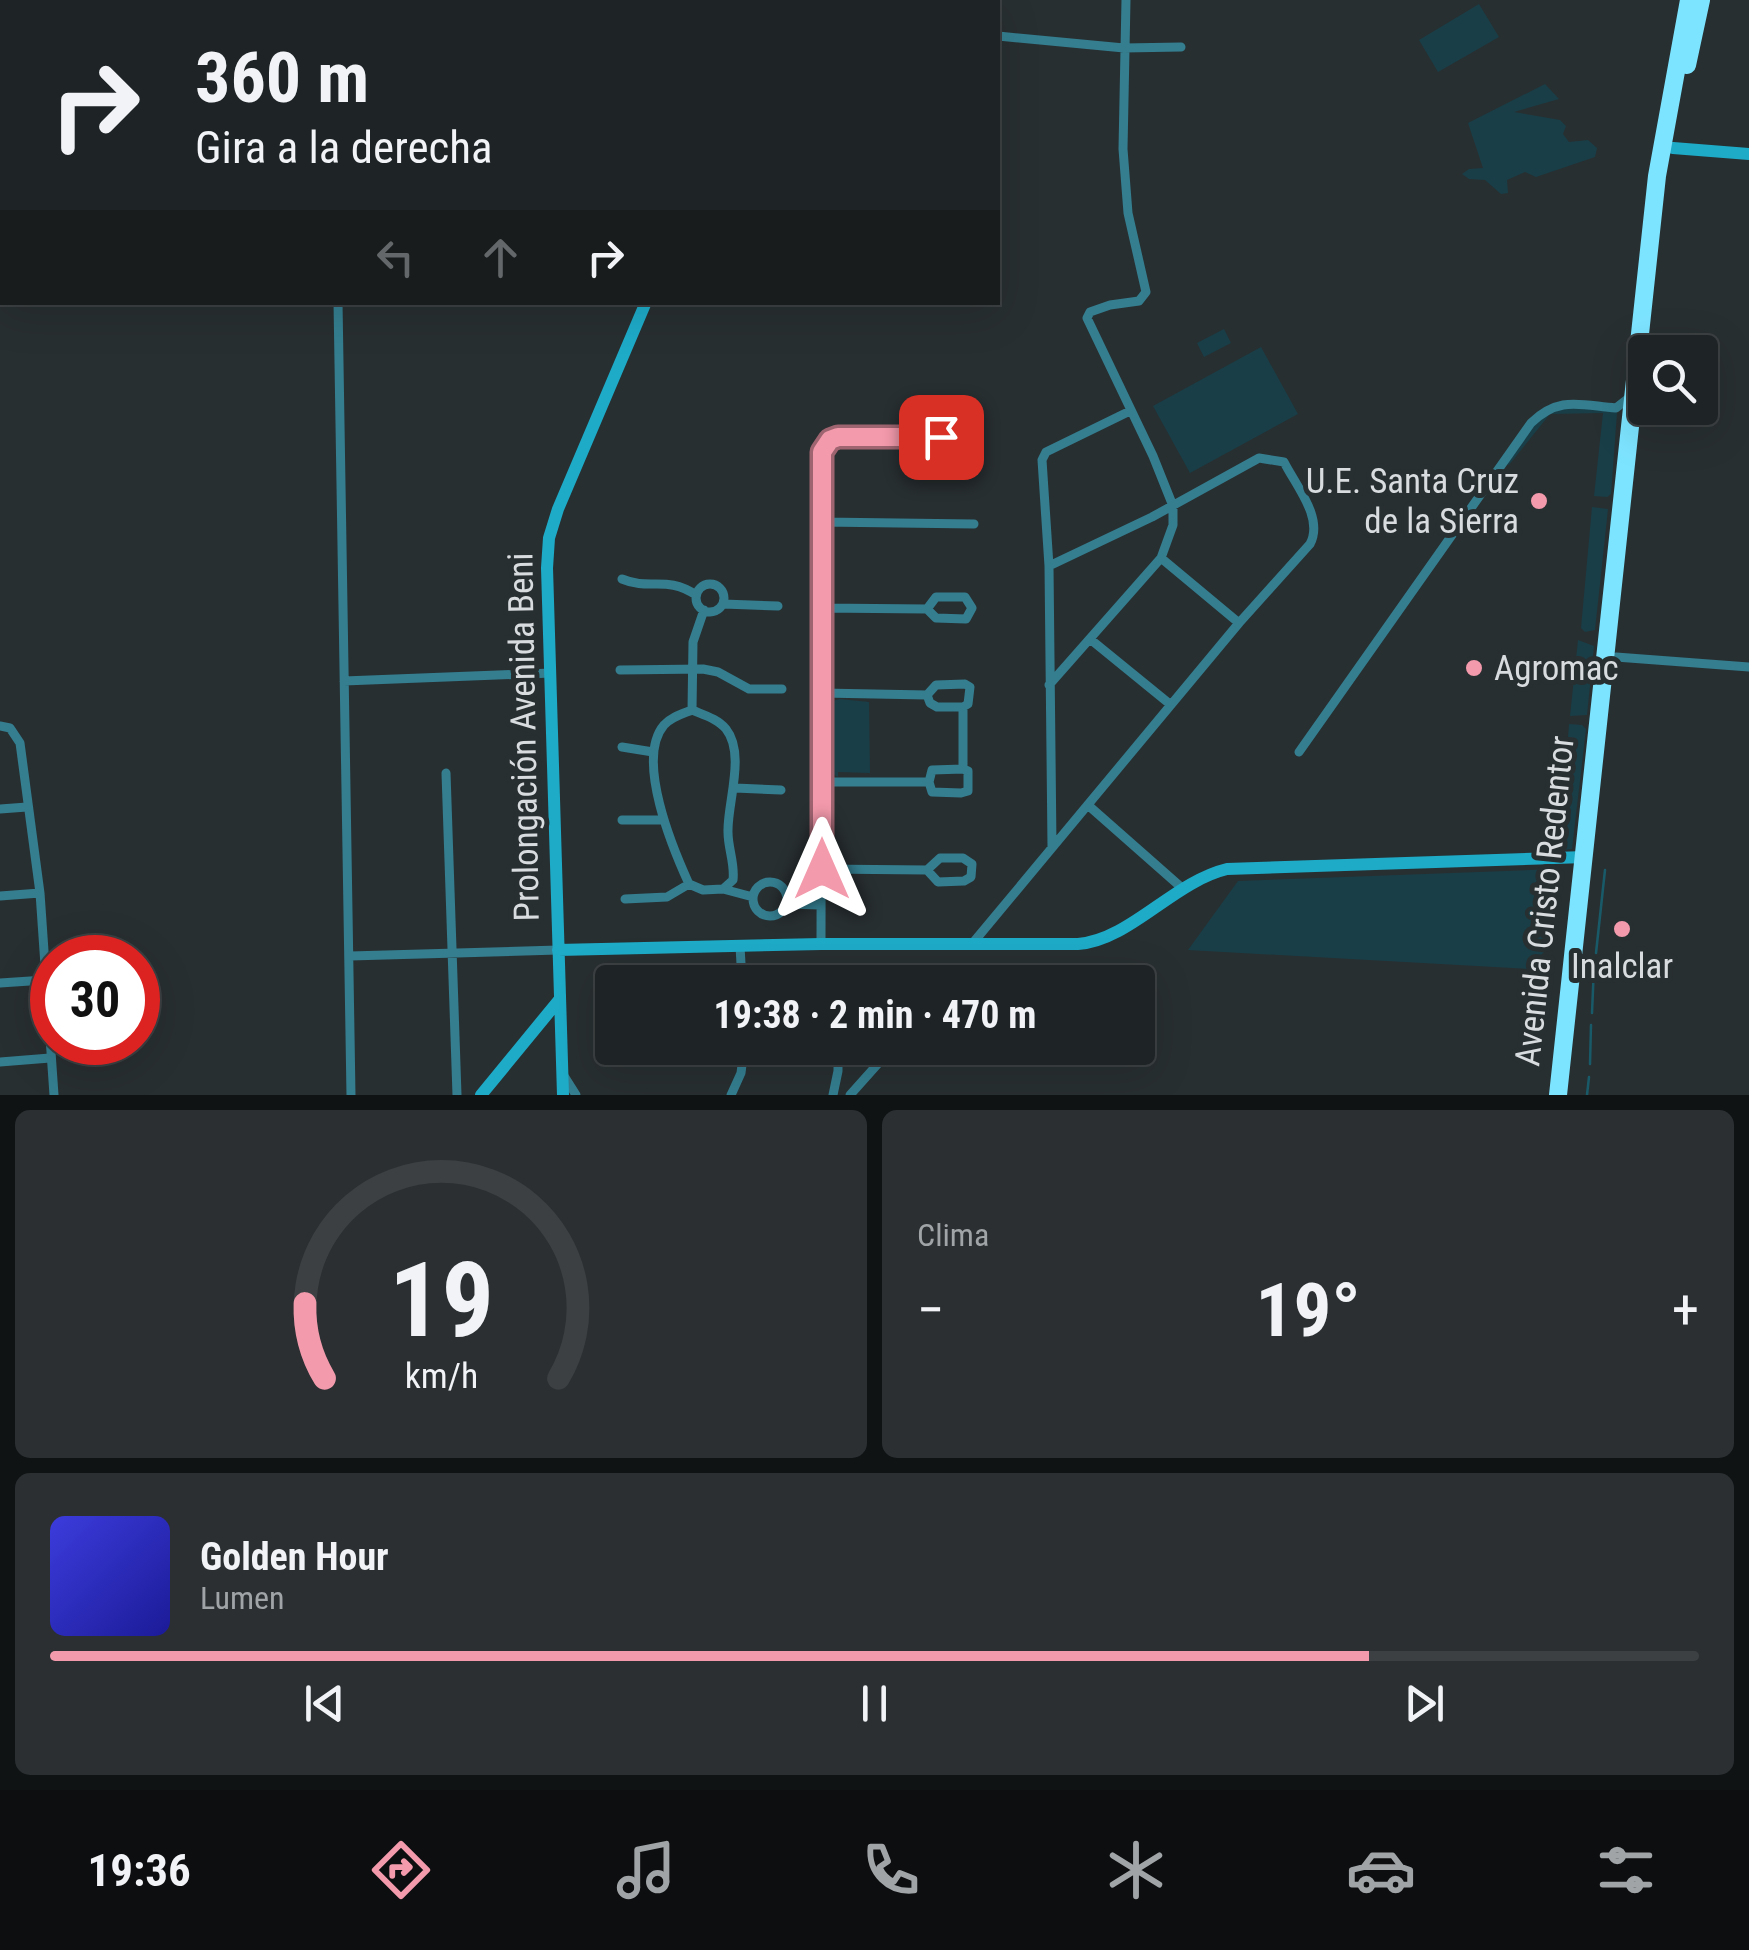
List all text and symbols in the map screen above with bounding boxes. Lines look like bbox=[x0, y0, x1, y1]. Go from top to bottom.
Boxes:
text: 360 m bbox=[195, 37, 369, 119]
icon: right bbox=[30, 40, 160, 170]
text: Gira a la derecha bbox=[195, 121, 493, 174]
icon: left bbox=[368, 230, 423, 285]
icon: ahead bbox=[473, 230, 528, 285]
icon: right bbox=[578, 230, 633, 285]
map controls bbox=[1628, 335, 1718, 425]
button: search bbox=[1628, 335, 1718, 425]
pin bbox=[899, 395, 984, 480]
icon: arrive bbox=[914, 410, 969, 465]
place label: U.E. Santa Cruz de la Sierra bbox=[1306, 461, 1519, 542]
marker: U.E. Santa Cruz de la Sierra bbox=[1528, 490, 1550, 512]
street label: Prolongación Avenida Beni bbox=[500, 552, 548, 922]
place label: Agromac bbox=[1494, 648, 1619, 689]
marker: Agromac bbox=[1463, 657, 1485, 679]
street label: Avenida Cristo Redentor bbox=[1507, 734, 1583, 1068]
position arrow bbox=[770, 817, 874, 921]
marker: Inalclar bbox=[1611, 918, 1633, 940]
speed limit sign: 30 bbox=[30, 935, 160, 1065]
place label: Inalclar bbox=[1571, 946, 1673, 987]
text: 19:38 · 2 min · 470 m bbox=[714, 993, 1036, 1037]
text: Clima bbox=[917, 1216, 989, 1254]
text: 19 bbox=[388, 1240, 494, 1361]
text: 19° bbox=[1256, 1266, 1361, 1354]
text: − bbox=[917, 1278, 945, 1342]
text: + bbox=[1672, 1278, 1699, 1342]
text: km/h bbox=[404, 1355, 478, 1397]
text: Golden Hour bbox=[200, 1535, 389, 1579]
text: Lumen bbox=[200, 1579, 285, 1617]
icon: previous bbox=[297, 1676, 352, 1731]
icon: pause bbox=[847, 1676, 902, 1731]
icon: next bbox=[1397, 1676, 1452, 1731]
icon: directions bbox=[366, 1835, 436, 1905]
icon: music bbox=[611, 1835, 681, 1905]
icon: phone bbox=[856, 1835, 926, 1905]
icon: climate bbox=[1101, 1835, 1171, 1905]
icon: car bbox=[1346, 1835, 1416, 1905]
icon: filters bbox=[1591, 1835, 1661, 1905]
text: 19:36 bbox=[88, 1844, 191, 1897]

